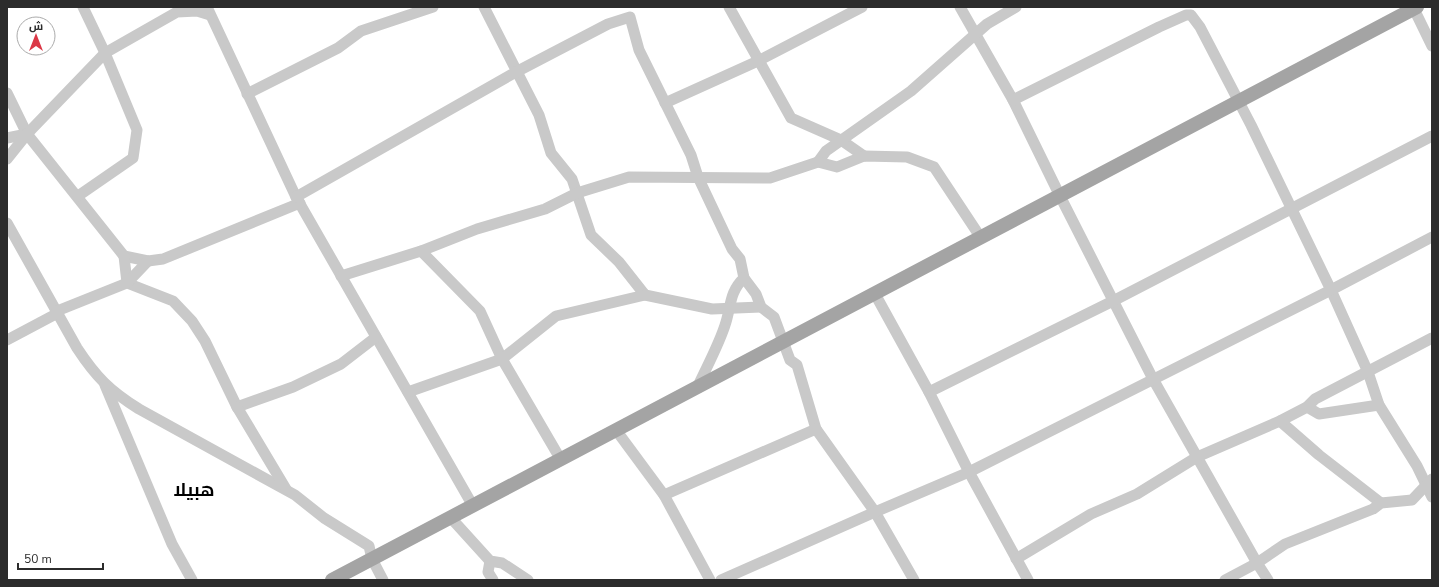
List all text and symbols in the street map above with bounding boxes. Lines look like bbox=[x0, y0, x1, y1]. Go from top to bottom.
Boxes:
north arrow bbox=[16, 16, 56, 56]
text: ش bbox=[29, 19, 43, 34]
district label: هبيلا bbox=[173, 478, 215, 502]
scale bar bbox=[18, 545, 103, 571]
text: 50 m bbox=[24, 551, 52, 567]

